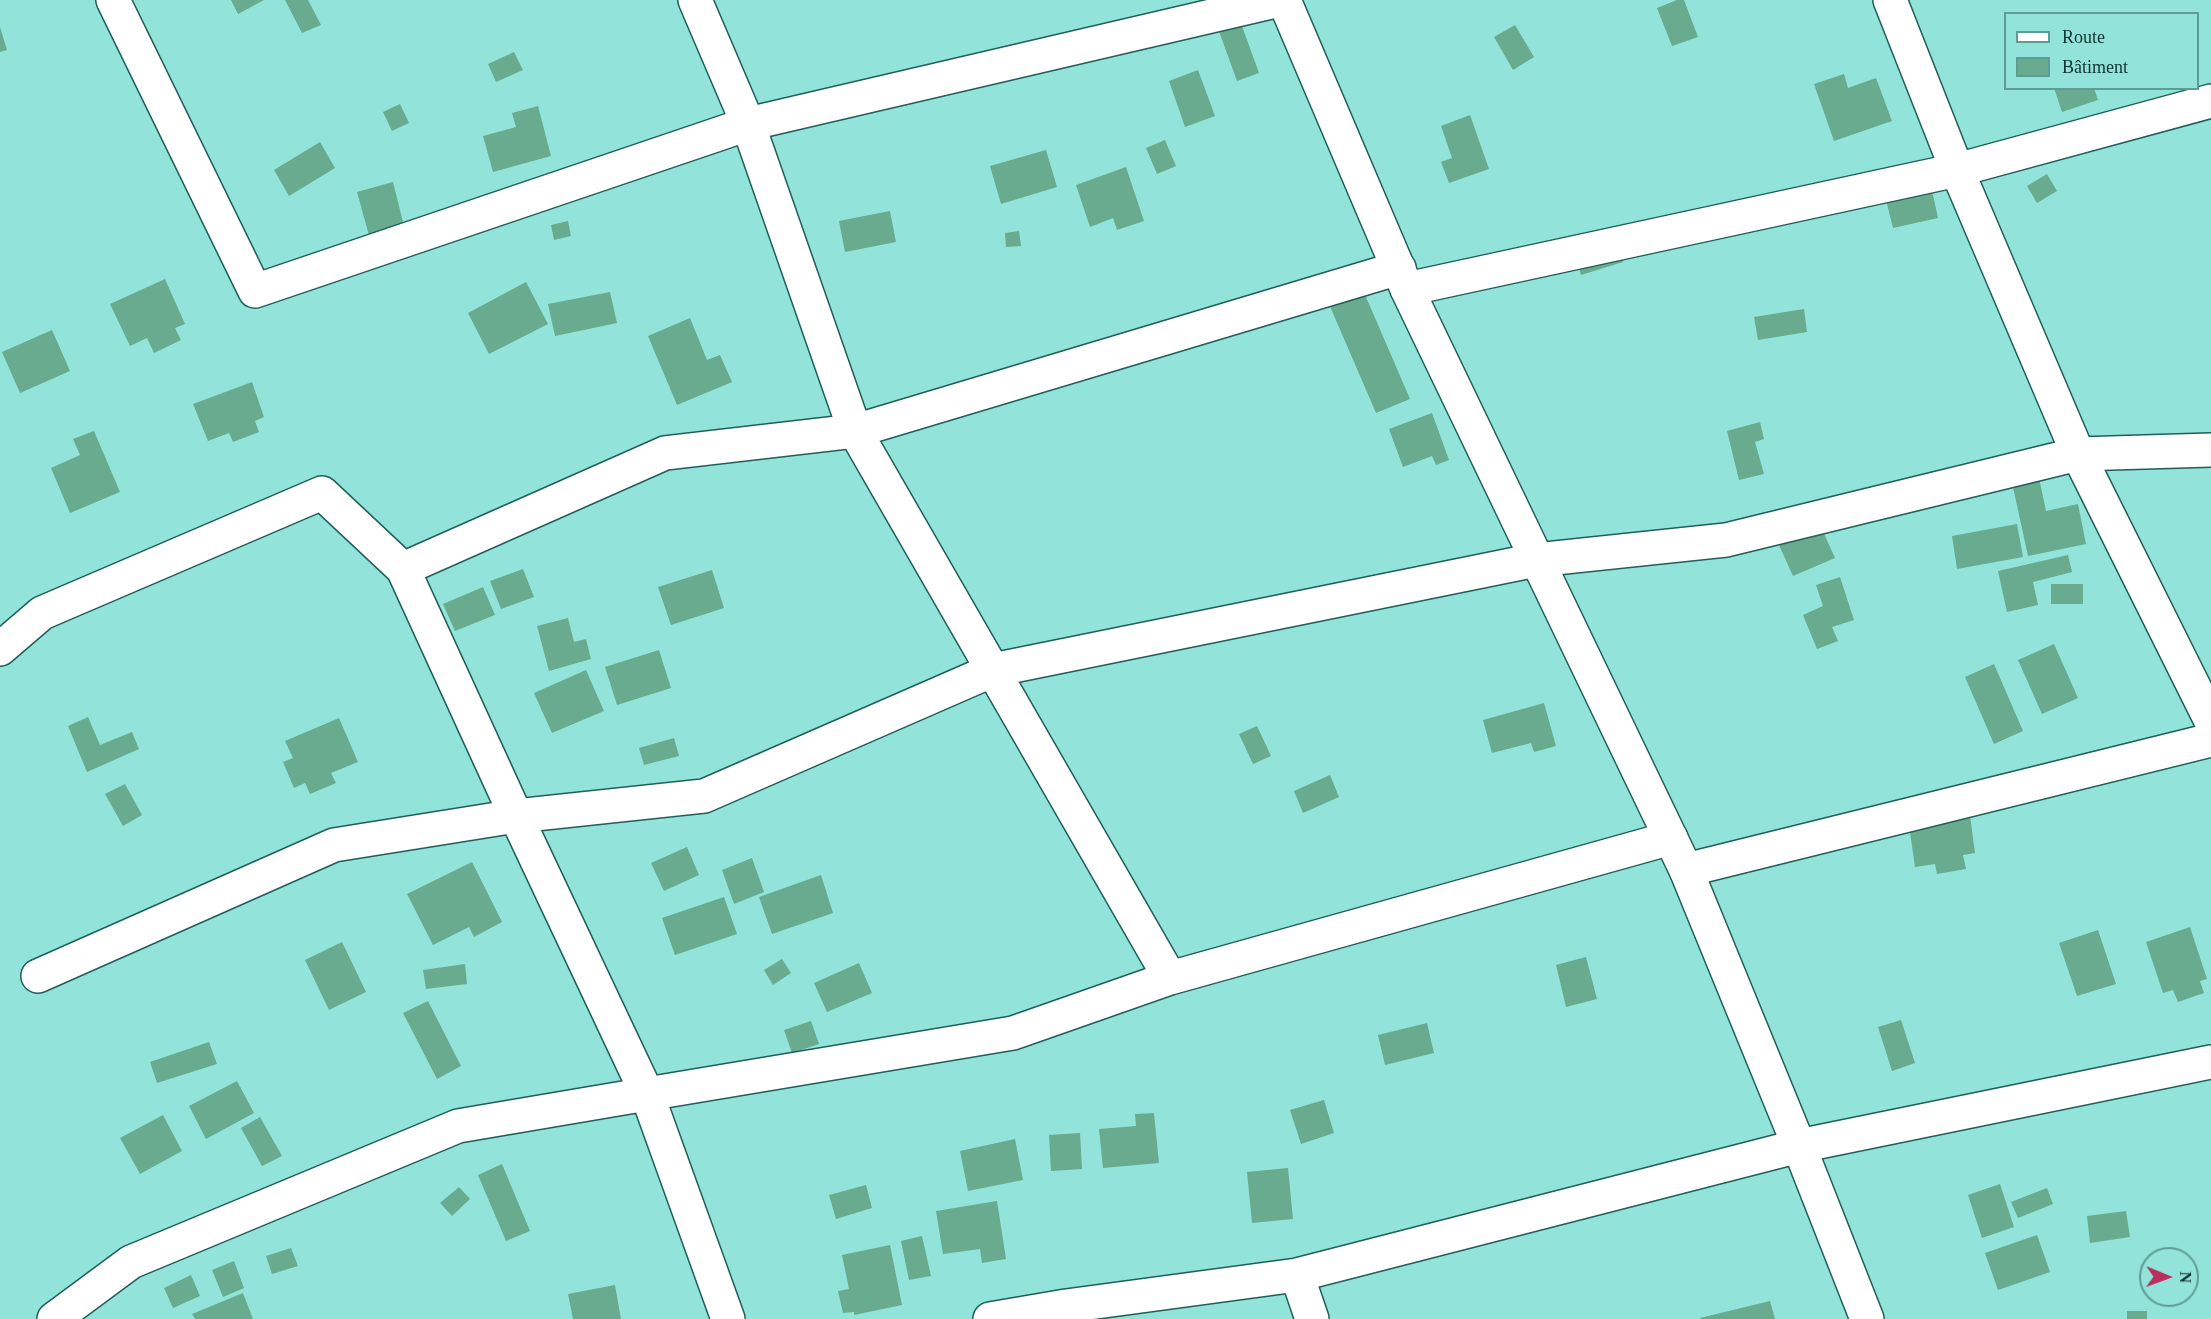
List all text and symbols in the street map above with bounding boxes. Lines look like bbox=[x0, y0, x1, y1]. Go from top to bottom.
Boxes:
legend bbox=[2004, 12, 2199, 90]
text: Route bbox=[2062, 27, 2105, 47]
text: Bâtiment bbox=[2062, 57, 2128, 77]
north arrow bbox=[2139, 1247, 2199, 1307]
text: N bbox=[2177, 1271, 2194, 1283]

